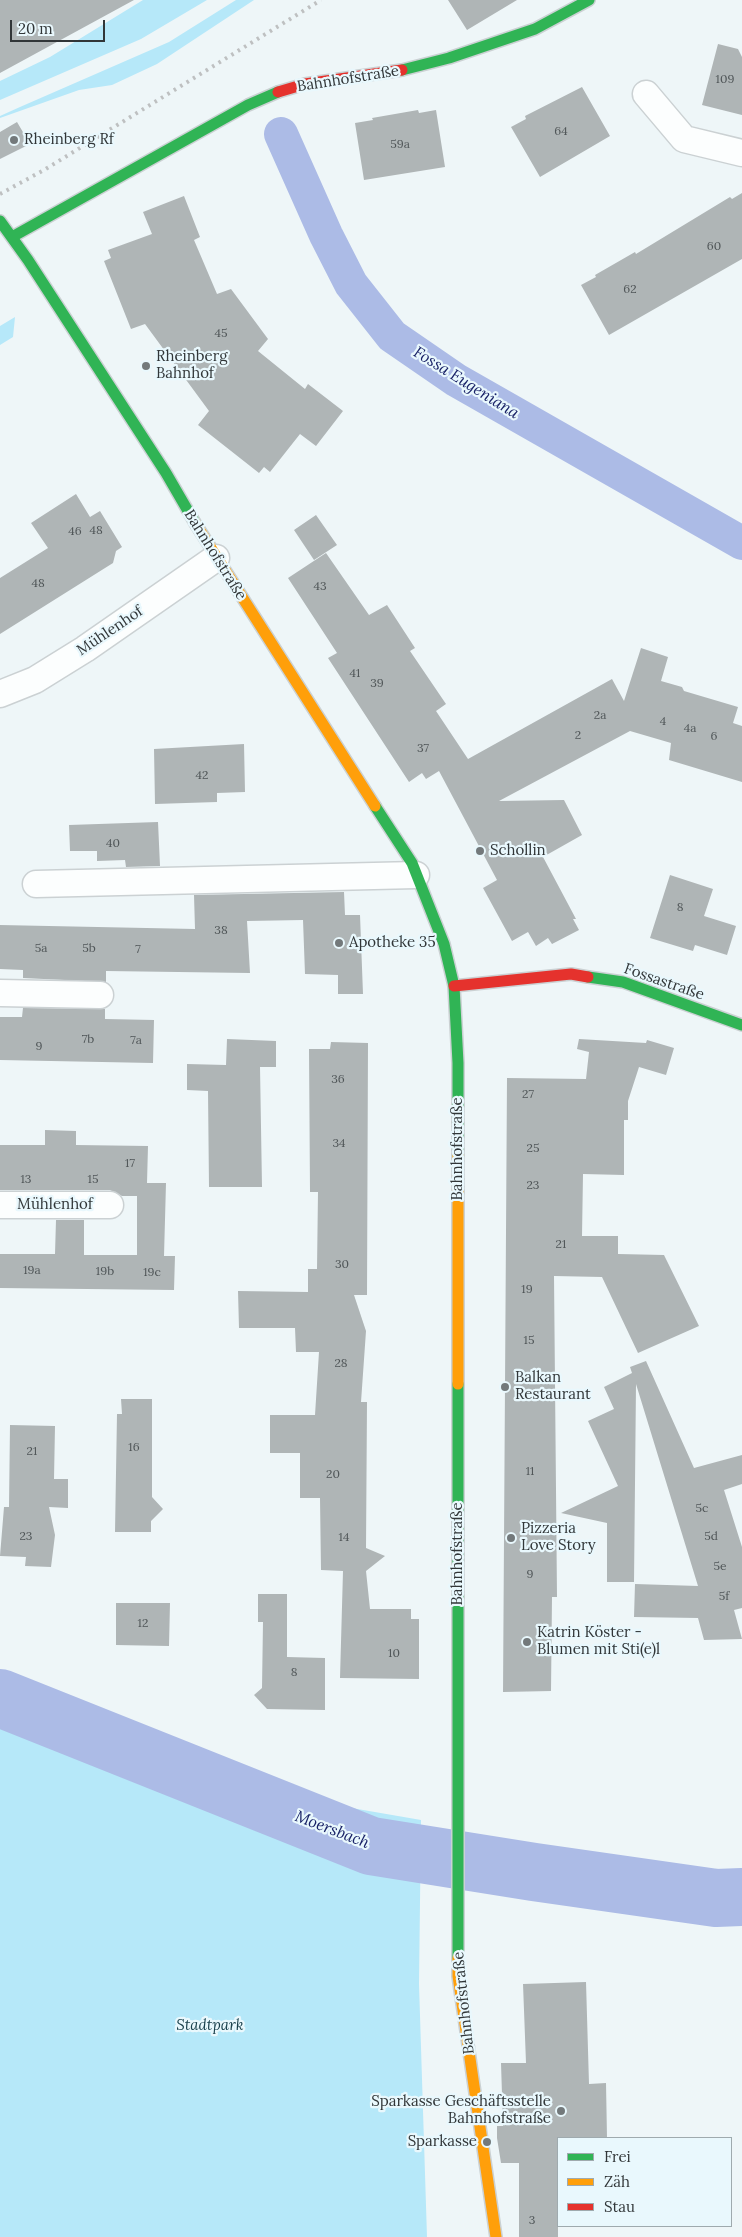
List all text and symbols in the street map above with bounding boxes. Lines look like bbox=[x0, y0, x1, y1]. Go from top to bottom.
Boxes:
scale bar bbox=[12, 10, 108, 42]
text: 20 m bbox=[18, 19, 53, 38]
street label: Bahnhofstraße bbox=[296, 62, 400, 96]
house number: 109 bbox=[716, 73, 734, 87]
house number: 64 bbox=[554, 125, 568, 139]
place label: Rheinberg Rf bbox=[24, 131, 114, 149]
marker: Rheinberg Rf bbox=[8, 134, 20, 146]
house number: 59a bbox=[390, 138, 410, 152]
house number: 60 bbox=[707, 240, 721, 254]
house number: 62 bbox=[623, 283, 637, 297]
house number: 45 bbox=[214, 327, 228, 341]
water label: Fossa Eugeniana bbox=[410, 343, 522, 423]
place label: Rheinberg Bahnhof bbox=[156, 348, 227, 383]
marker: Rheinberg Bahnhof bbox=[140, 360, 152, 372]
street label: Bahnhofstraße bbox=[180, 506, 250, 604]
house number: 48 bbox=[89, 524, 103, 538]
house number: 46 bbox=[68, 525, 82, 539]
house number: 48 bbox=[31, 577, 45, 591]
house number: 43 bbox=[313, 580, 327, 594]
street label: Mühlenhof bbox=[74, 602, 146, 660]
house number: 41 bbox=[350, 667, 360, 681]
house number: 39 bbox=[370, 677, 384, 691]
house number: 2a bbox=[594, 709, 606, 723]
house number: 4 bbox=[660, 715, 666, 729]
house number: 4a bbox=[684, 722, 696, 736]
house number: 2 bbox=[575, 729, 581, 743]
house number: 6 bbox=[711, 730, 717, 744]
house number: 37 bbox=[417, 742, 429, 756]
house number: 42 bbox=[196, 769, 208, 783]
house number: 40 bbox=[106, 837, 120, 851]
place label: Schollin bbox=[490, 842, 546, 860]
marker: Schollin bbox=[474, 845, 486, 857]
house number: 8 bbox=[677, 901, 683, 915]
house number: 38 bbox=[214, 924, 228, 938]
place label: Apotheke 35 bbox=[349, 934, 436, 952]
marker: Apotheke 35 bbox=[333, 937, 345, 949]
house number: 5a bbox=[35, 942, 47, 956]
house number: 5b bbox=[82, 942, 96, 956]
house number: 7 bbox=[135, 943, 141, 957]
street label: Fossastraße bbox=[622, 960, 706, 1004]
house number: 7b bbox=[82, 1033, 94, 1047]
house number: 7a bbox=[130, 1034, 142, 1048]
house number: 9 bbox=[36, 1040, 42, 1054]
house number: 36 bbox=[331, 1073, 345, 1087]
house number: 27 bbox=[522, 1088, 534, 1102]
street label: Bahnhofstraße bbox=[449, 1097, 467, 1201]
house number: 34 bbox=[332, 1137, 346, 1151]
house number: 25 bbox=[527, 1142, 539, 1156]
house number: 17 bbox=[125, 1157, 135, 1171]
house number: 13 bbox=[20, 1173, 32, 1187]
house number: 15 bbox=[88, 1173, 98, 1187]
house number: 23 bbox=[527, 1179, 539, 1193]
street label: Mühlenhof bbox=[17, 1196, 93, 1214]
house number: 21 bbox=[556, 1238, 566, 1252]
house number: 30 bbox=[335, 1258, 349, 1272]
house number: 19a bbox=[23, 1264, 41, 1278]
house number: 19b bbox=[96, 1265, 114, 1279]
house number: 19c bbox=[143, 1266, 161, 1280]
house number: 19 bbox=[521, 1283, 533, 1297]
house number: 15 bbox=[524, 1334, 534, 1348]
house number: 28 bbox=[334, 1357, 348, 1371]
place label: Balkan Restaurant bbox=[515, 1369, 591, 1404]
marker: Balkan Restaurant bbox=[499, 1381, 511, 1393]
house number: 16 bbox=[128, 1441, 140, 1455]
house number: 21 bbox=[27, 1445, 37, 1459]
house number: 11 bbox=[526, 1465, 534, 1479]
house number: 20 bbox=[326, 1468, 340, 1482]
street label: Bahnhofstraße bbox=[449, 1502, 467, 1606]
house number: 5c bbox=[696, 1502, 708, 1516]
place label: Pizzeria Love Story bbox=[521, 1520, 596, 1555]
house number: 23 bbox=[20, 1530, 32, 1544]
house number: 5d bbox=[704, 1530, 718, 1544]
house number: 14 bbox=[339, 1531, 349, 1545]
marker: Pizzeria Love Story bbox=[505, 1532, 517, 1544]
house number: 5e bbox=[713, 1560, 727, 1574]
house number: 9 bbox=[527, 1568, 533, 1582]
house number: 5f bbox=[719, 1590, 729, 1604]
house number: 12 bbox=[138, 1617, 148, 1631]
place label: Katrin Köster - Blumen mit Sti(e)l bbox=[537, 1624, 660, 1659]
marker: Katrin Köster - Blumen mit Sti(e)l bbox=[521, 1636, 533, 1648]
house number: 10 bbox=[388, 1647, 400, 1661]
house number: 8 bbox=[291, 1666, 297, 1680]
water label: Moersbach bbox=[292, 1807, 372, 1853]
street label: Bahnhofstraße bbox=[450, 1951, 478, 2055]
park label: Stadtpark bbox=[176, 2017, 244, 2035]
place label: Sparkasse Geschäftsstelle Bahnhofstraße bbox=[371, 2093, 551, 2128]
marker: Sparkasse Geschäftsstelle Bahnhofstraße bbox=[555, 2105, 567, 2117]
place label: Sparkasse bbox=[408, 2133, 477, 2151]
marker: Sparkasse bbox=[481, 2136, 493, 2148]
legend bbox=[557, 2137, 732, 2227]
text: Frei bbox=[604, 2147, 631, 2166]
text: Zäh bbox=[604, 2172, 630, 2191]
text: Stau bbox=[604, 2197, 635, 2216]
house number: 3 bbox=[529, 2214, 535, 2228]

